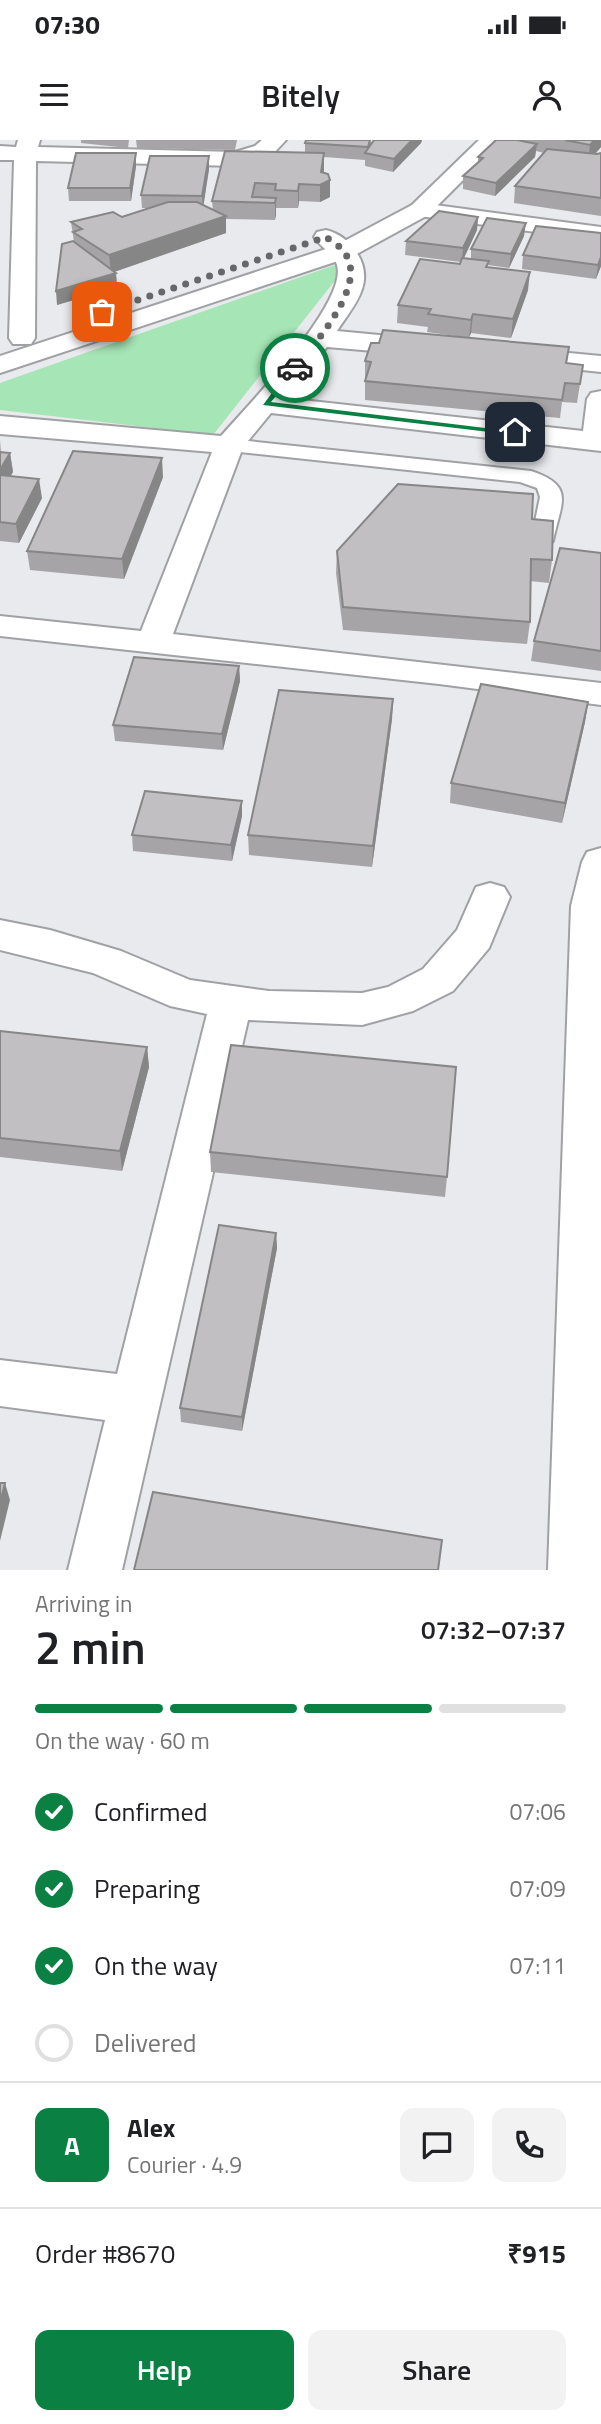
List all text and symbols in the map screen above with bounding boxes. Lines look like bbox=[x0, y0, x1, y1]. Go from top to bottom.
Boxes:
text: 07:30 bbox=[35, 5, 100, 44]
text: Bitely bbox=[261, 71, 340, 119]
icon: menu bbox=[35, 76, 73, 114]
icon: person bbox=[528, 76, 566, 114]
pin bbox=[72, 282, 132, 342]
icon: bag bbox=[83, 293, 121, 331]
courier bbox=[260, 333, 330, 403]
icon: car bbox=[276, 349, 314, 387]
pin bbox=[485, 402, 545, 462]
icon: home bbox=[496, 413, 534, 451]
text: Arriving in bbox=[35, 1586, 132, 1621]
text: 07:32–07:37 bbox=[421, 1610, 566, 1649]
text: 2 min bbox=[35, 1612, 146, 1682]
text: On the way · 60 m bbox=[35, 1723, 210, 1758]
text: Confirmed bbox=[94, 1792, 208, 1831]
icon: check bbox=[35, 1793, 73, 1831]
text: 07:06 bbox=[509, 1794, 566, 1829]
text: Preparing bbox=[94, 1869, 200, 1908]
icon: check bbox=[35, 1870, 73, 1908]
text: 07:09 bbox=[509, 1871, 566, 1906]
text: On the way bbox=[94, 1946, 218, 1985]
icon: check bbox=[35, 1947, 73, 1985]
text: 07:11 bbox=[509, 1948, 566, 1983]
text: Delivered bbox=[94, 2023, 197, 2062]
text: Alex bbox=[127, 2108, 175, 2147]
button: chat bbox=[400, 2108, 474, 2182]
button: phone bbox=[492, 2108, 566, 2182]
text: A bbox=[64, 2126, 80, 2165]
text: Courier · 4.9 bbox=[127, 2147, 242, 2182]
text: Order #8670 bbox=[35, 2234, 175, 2273]
text: ₹915 bbox=[507, 2234, 566, 2273]
button: Help bbox=[35, 2330, 294, 2410]
button: Share bbox=[308, 2330, 566, 2410]

